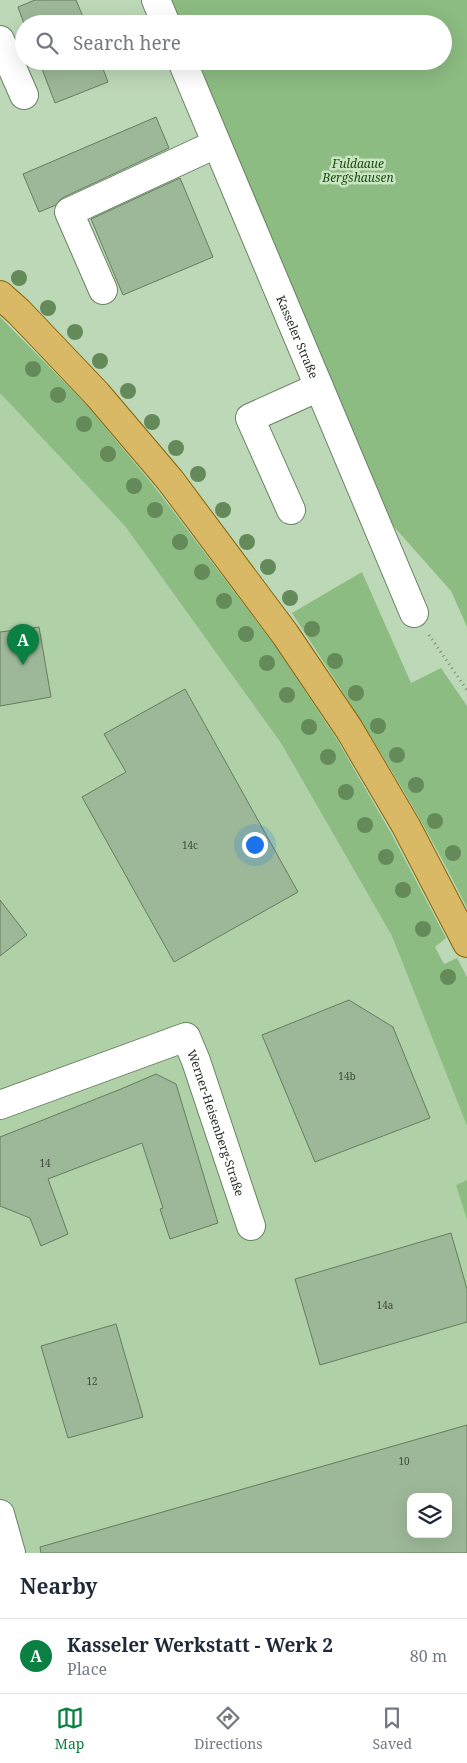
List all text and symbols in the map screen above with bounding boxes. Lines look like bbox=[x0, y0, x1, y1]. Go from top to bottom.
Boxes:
search box bbox=[15, 15, 452, 70]
icon: search bbox=[33, 29, 61, 57]
text: Search here bbox=[73, 30, 181, 56]
park label: Fuldaaue Bergshausen bbox=[321, 155, 394, 186]
street label: Kasseler Straße bbox=[273, 293, 323, 381]
pin: A bbox=[7, 624, 39, 665]
your location bbox=[242, 832, 268, 858]
house number: 14c bbox=[182, 838, 198, 852]
street label: Werner-Heisenberg-Straße bbox=[184, 1047, 249, 1198]
house number: 14b bbox=[338, 1069, 356, 1083]
house number: 14 bbox=[39, 1156, 51, 1170]
house number: 14a bbox=[377, 1298, 394, 1312]
house number: 12 bbox=[86, 1374, 98, 1388]
house number: 10 bbox=[398, 1454, 410, 1468]
map controls bbox=[407, 1493, 452, 1538]
button: layers bbox=[407, 1493, 452, 1538]
text: Nearby bbox=[20, 1572, 98, 1600]
text: Kasseler Werkstatt - Werk 2 bbox=[67, 1632, 333, 1658]
text: A bbox=[30, 1645, 42, 1667]
text: 80 m bbox=[410, 1645, 447, 1667]
text: Place bbox=[67, 1658, 107, 1680]
tab: Map bbox=[55, 1704, 84, 1753]
tab: Directions bbox=[194, 1704, 263, 1753]
tab: Saved bbox=[372, 1704, 412, 1753]

